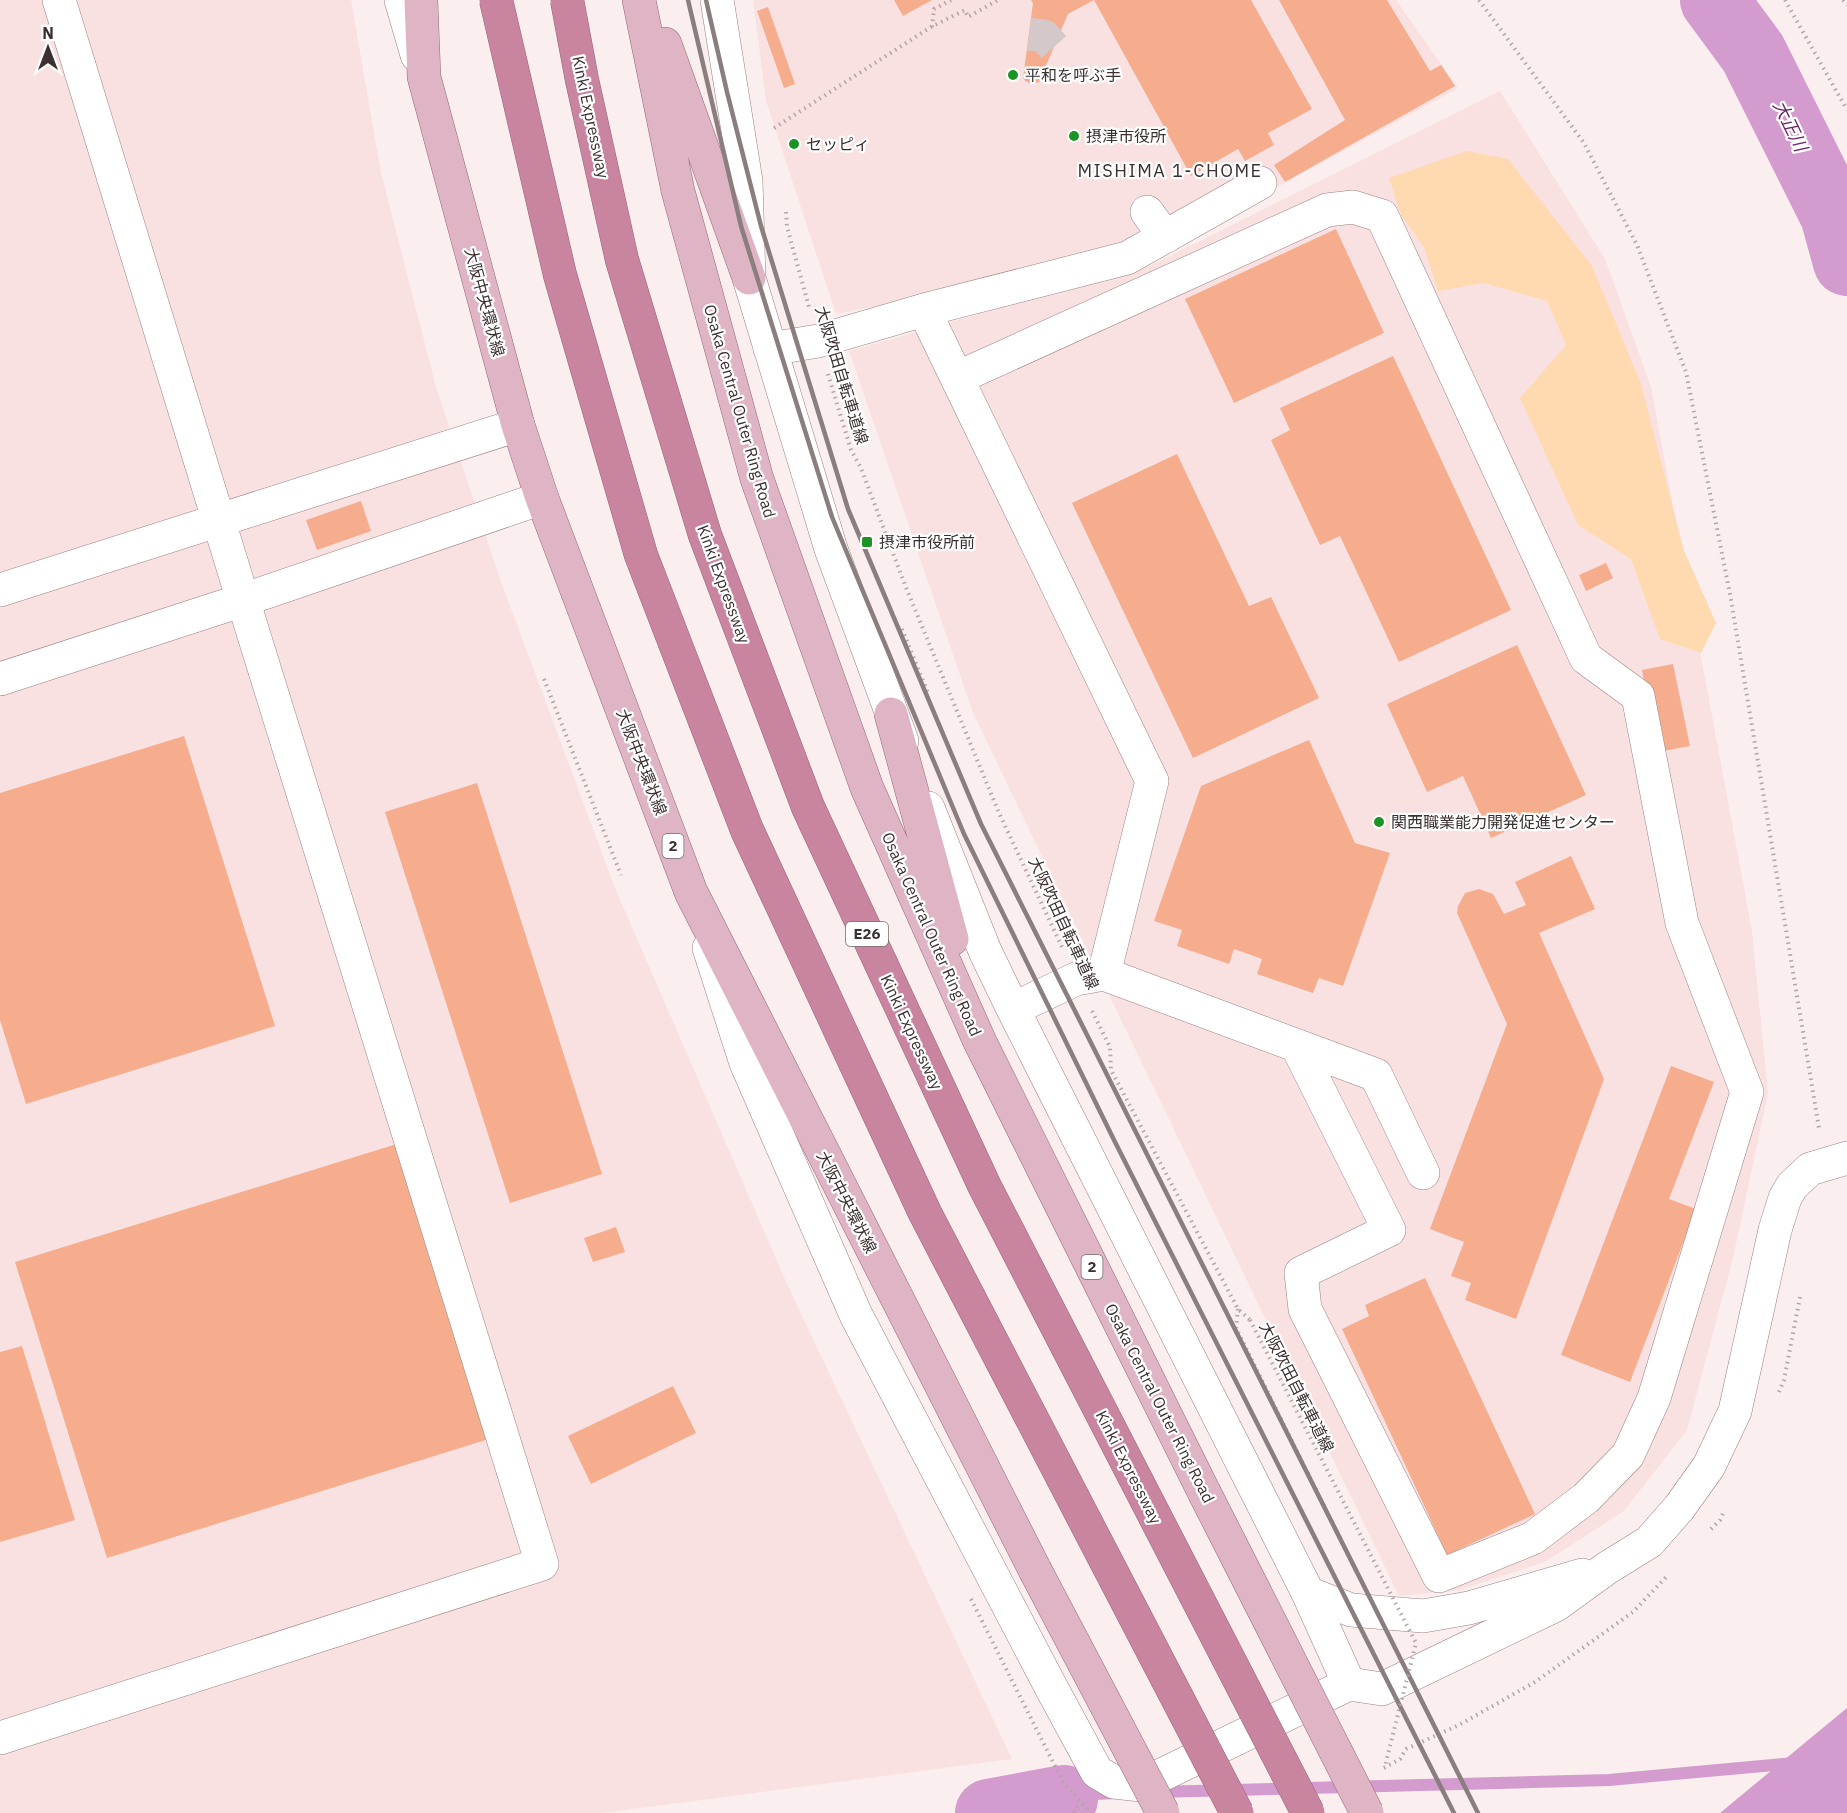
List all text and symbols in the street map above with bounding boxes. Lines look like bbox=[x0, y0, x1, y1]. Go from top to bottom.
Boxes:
north arrow bbox=[18, 18, 78, 78]
text: N bbox=[42, 23, 54, 43]
street label: Kinki Expressway bbox=[568, 54, 614, 180]
place label: 平和を呼ぶ手 bbox=[1025, 65, 1121, 85]
marker: 平和を呼ぶ手 bbox=[1006, 68, 1020, 82]
water label: 大正川 bbox=[1768, 96, 1813, 157]
place label: 摂津市役所 bbox=[1086, 126, 1166, 146]
marker: 摂津市役所 bbox=[1067, 129, 1081, 143]
place label: セッピィ bbox=[806, 134, 870, 154]
marker: セッピィ bbox=[787, 137, 801, 151]
district label: MISHIMA 1-CHOME bbox=[1077, 159, 1263, 182]
street label: 大阪中央環状線 bbox=[461, 245, 509, 359]
street label: Osaka Central Outer Ring Road bbox=[700, 302, 780, 520]
street label: 大阪吹田自転車道線 bbox=[811, 303, 873, 447]
street label: Kinki Expressway bbox=[693, 522, 755, 646]
place label: 摂津市役所前 bbox=[879, 532, 975, 552]
marker: 摂津市役所前 bbox=[860, 535, 874, 549]
street label: 大阪中央環状線 bbox=[613, 706, 671, 818]
place label: 関西職業能力開発促進センター bbox=[1391, 812, 1615, 832]
marker: 関西職業能力開発促進センター bbox=[1372, 815, 1386, 829]
street label: Osaka Central Outer Ring Road bbox=[878, 829, 986, 1039]
road number: 2 bbox=[662, 834, 684, 858]
street label: 大阪吹田自転車道線 bbox=[1025, 854, 1103, 992]
road number: E26 bbox=[846, 922, 888, 946]
street label: Kinki Expressway bbox=[877, 971, 947, 1093]
street label: 大阪中央環状線 bbox=[813, 1148, 881, 1256]
road number: 2 bbox=[1082, 1255, 1102, 1279]
street label: Osaka Central Outer Ring Road bbox=[1101, 1300, 1219, 1506]
street label: 大阪吹田自転車道線 bbox=[1255, 1318, 1339, 1456]
street label: Kinki Expressway bbox=[1092, 1407, 1166, 1527]

